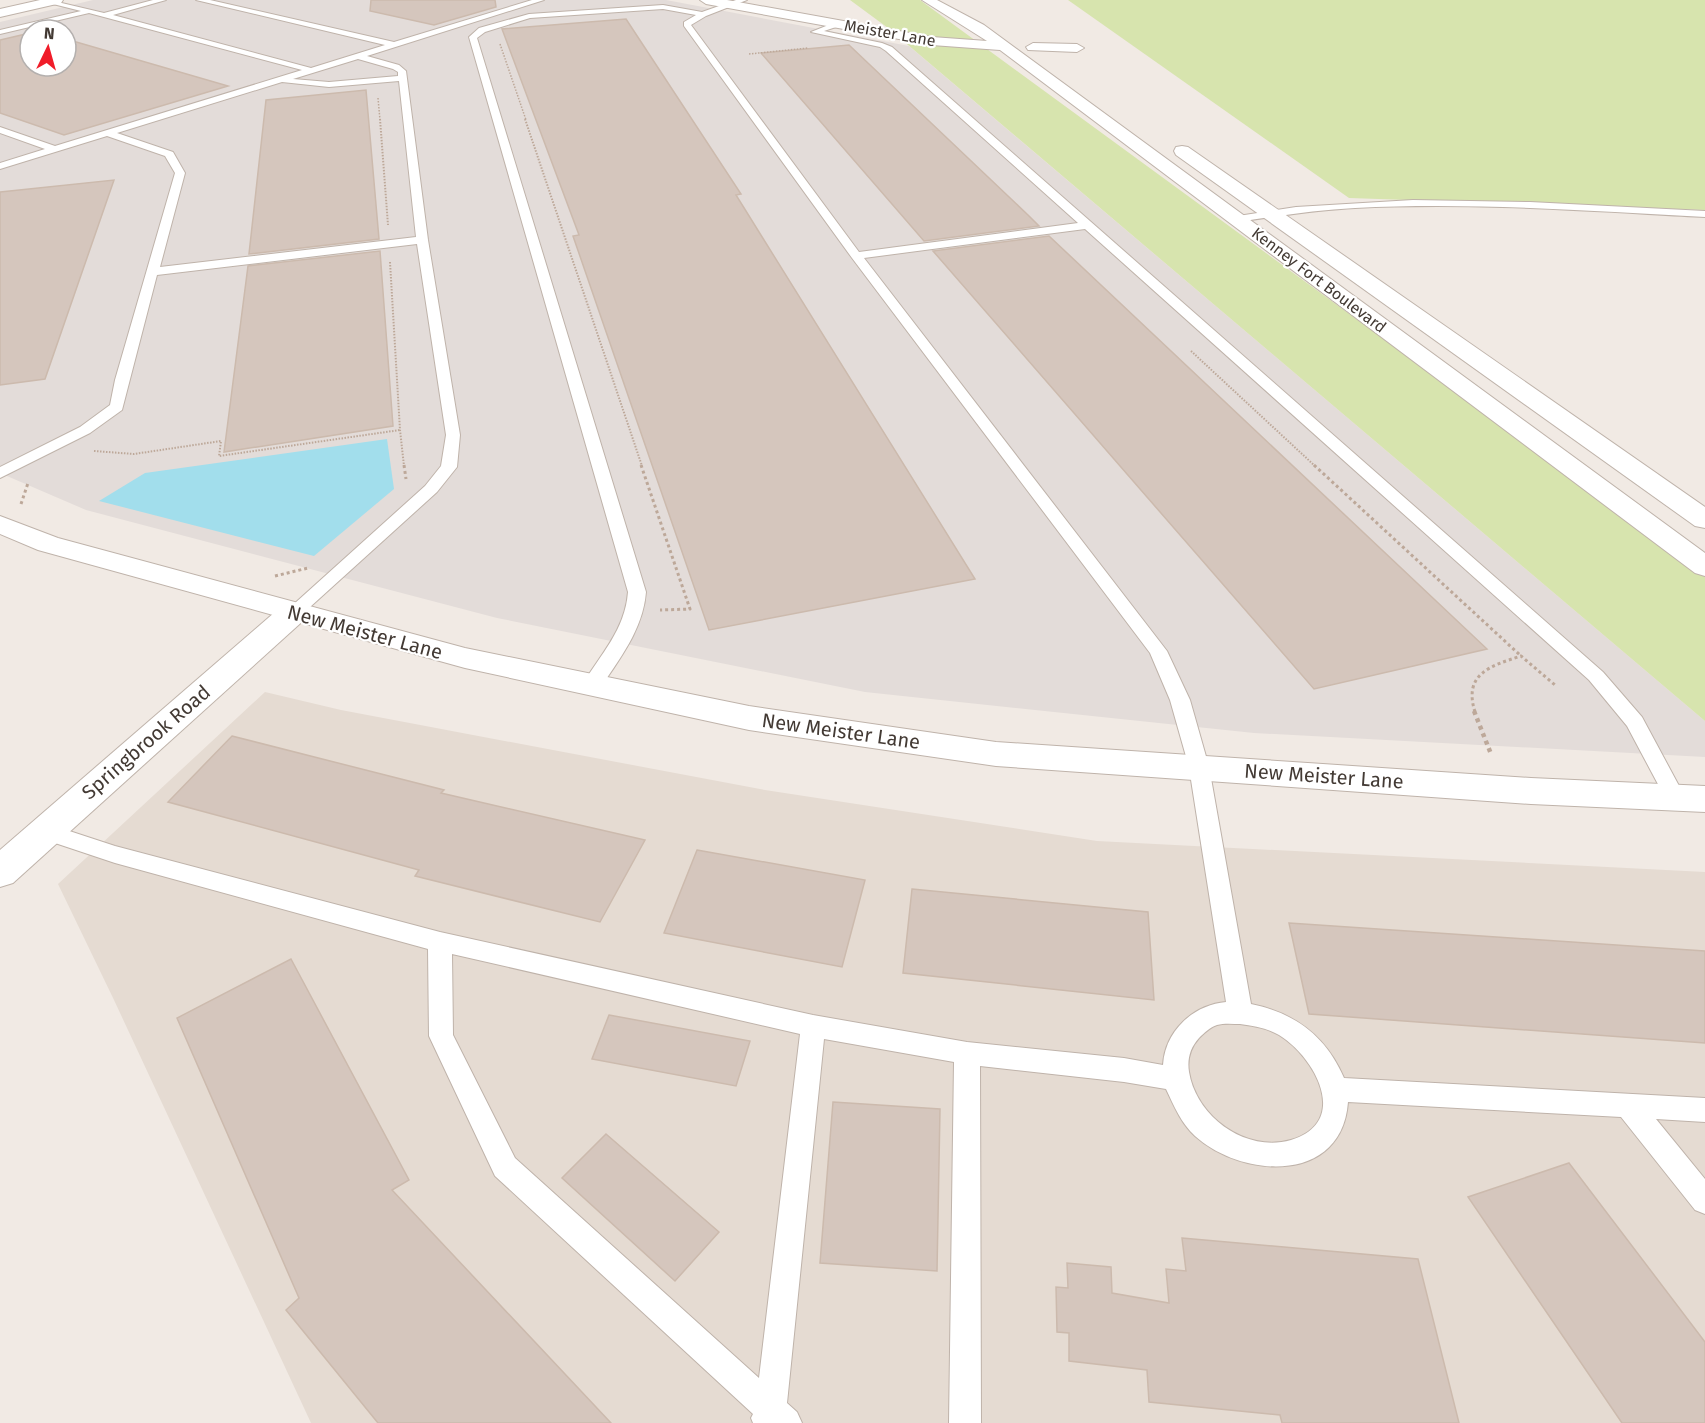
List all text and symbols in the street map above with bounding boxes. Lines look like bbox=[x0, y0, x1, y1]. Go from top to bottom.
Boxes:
street label: Meister Lane bbox=[843, 16, 937, 50]
north arrow bbox=[18, 18, 78, 78]
text: N bbox=[43, 24, 55, 43]
street label: Kenney Fort Boulevard bbox=[1248, 223, 1390, 337]
street label: New Meister Lane bbox=[285, 600, 445, 664]
street label: Springbrook Road bbox=[77, 680, 215, 804]
street label: New Meister Lane bbox=[760, 708, 922, 754]
street label: New Meister Lane bbox=[1243, 758, 1405, 794]

